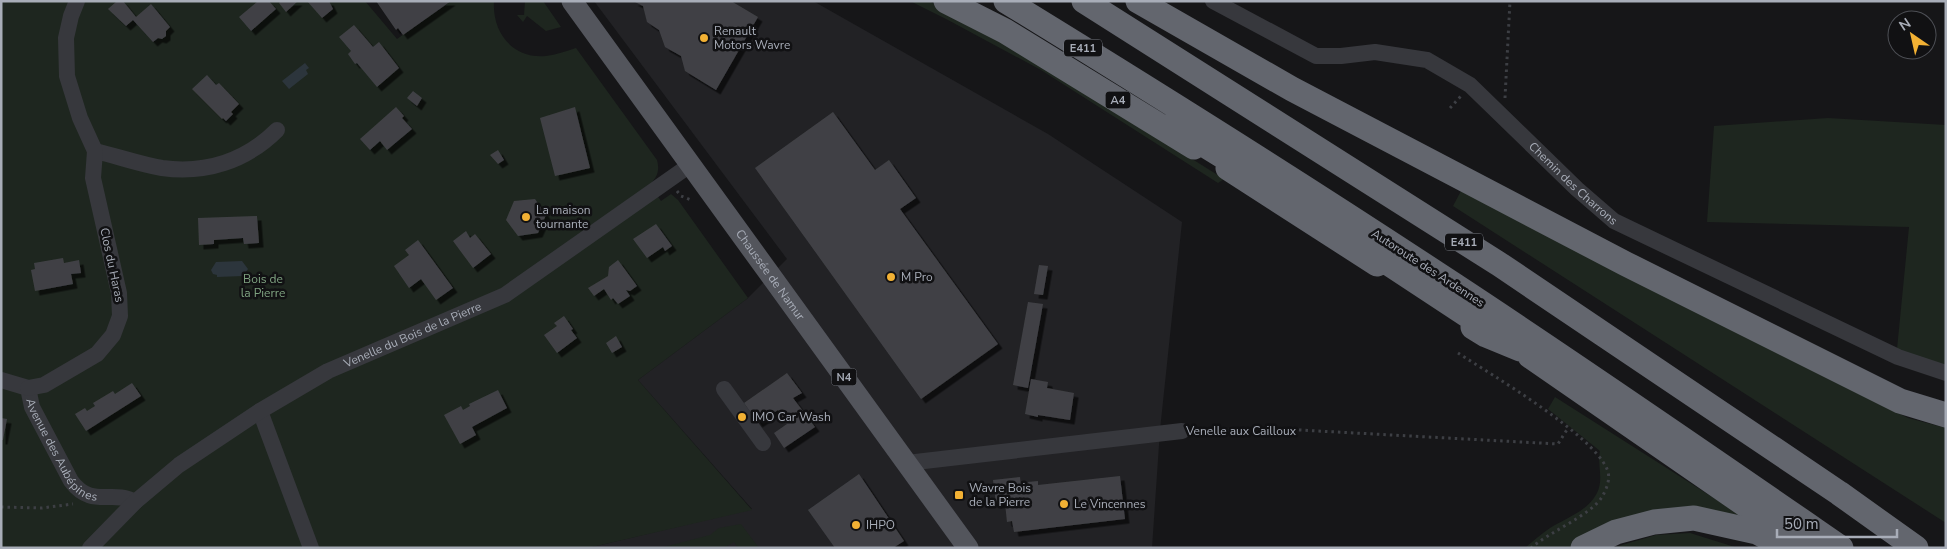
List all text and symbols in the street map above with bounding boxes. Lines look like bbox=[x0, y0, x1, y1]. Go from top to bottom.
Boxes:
north arrow bbox=[1887, 10, 1937, 60]
text: N bbox=[1895, 14, 1915, 35]
place label: Renault Motors Wavre bbox=[714, 23, 790, 53]
marker: Renault Motors Wavre bbox=[698, 32, 710, 44]
road number: E411 bbox=[1064, 40, 1102, 56]
road number: A4 bbox=[1106, 92, 1130, 108]
street label: Chemin des Charrons bbox=[1525, 138, 1621, 229]
place label: La maison tournante bbox=[536, 202, 591, 232]
marker: La maison tournante bbox=[520, 211, 532, 223]
street label: Autoroute des Ardennes bbox=[1368, 225, 1488, 311]
street label: Clos du Haras bbox=[96, 226, 128, 304]
street label: Chaussée de Namur bbox=[732, 226, 809, 324]
road number: E411 bbox=[1445, 233, 1483, 250]
place label: M Pro bbox=[901, 269, 933, 285]
park label: Bois de la Pierre bbox=[241, 271, 285, 301]
marker: M Pro bbox=[885, 271, 897, 283]
street label: Venelle du Bois de la Pierre bbox=[340, 298, 484, 372]
road number: N4 bbox=[832, 368, 856, 386]
street label: Avenue des Aubépines bbox=[22, 397, 99, 505]
place label: IMO Car Wash bbox=[752, 409, 831, 425]
marker: IMO Car Wash bbox=[736, 411, 748, 423]
street label: Venelle aux Cailloux bbox=[1185, 423, 1297, 439]
place label: Wavre Bois de la Pierre bbox=[969, 480, 1031, 510]
marker: Wavre Bois de la Pierre bbox=[953, 489, 965, 501]
place label: Le Vincennes bbox=[1074, 496, 1146, 512]
marker: Le Vincennes bbox=[1058, 498, 1070, 510]
scale bar bbox=[1777, 506, 1897, 538]
text: 50 m bbox=[1784, 514, 1819, 534]
place label: IHPO bbox=[866, 517, 895, 533]
marker: IHPO bbox=[850, 519, 862, 531]

